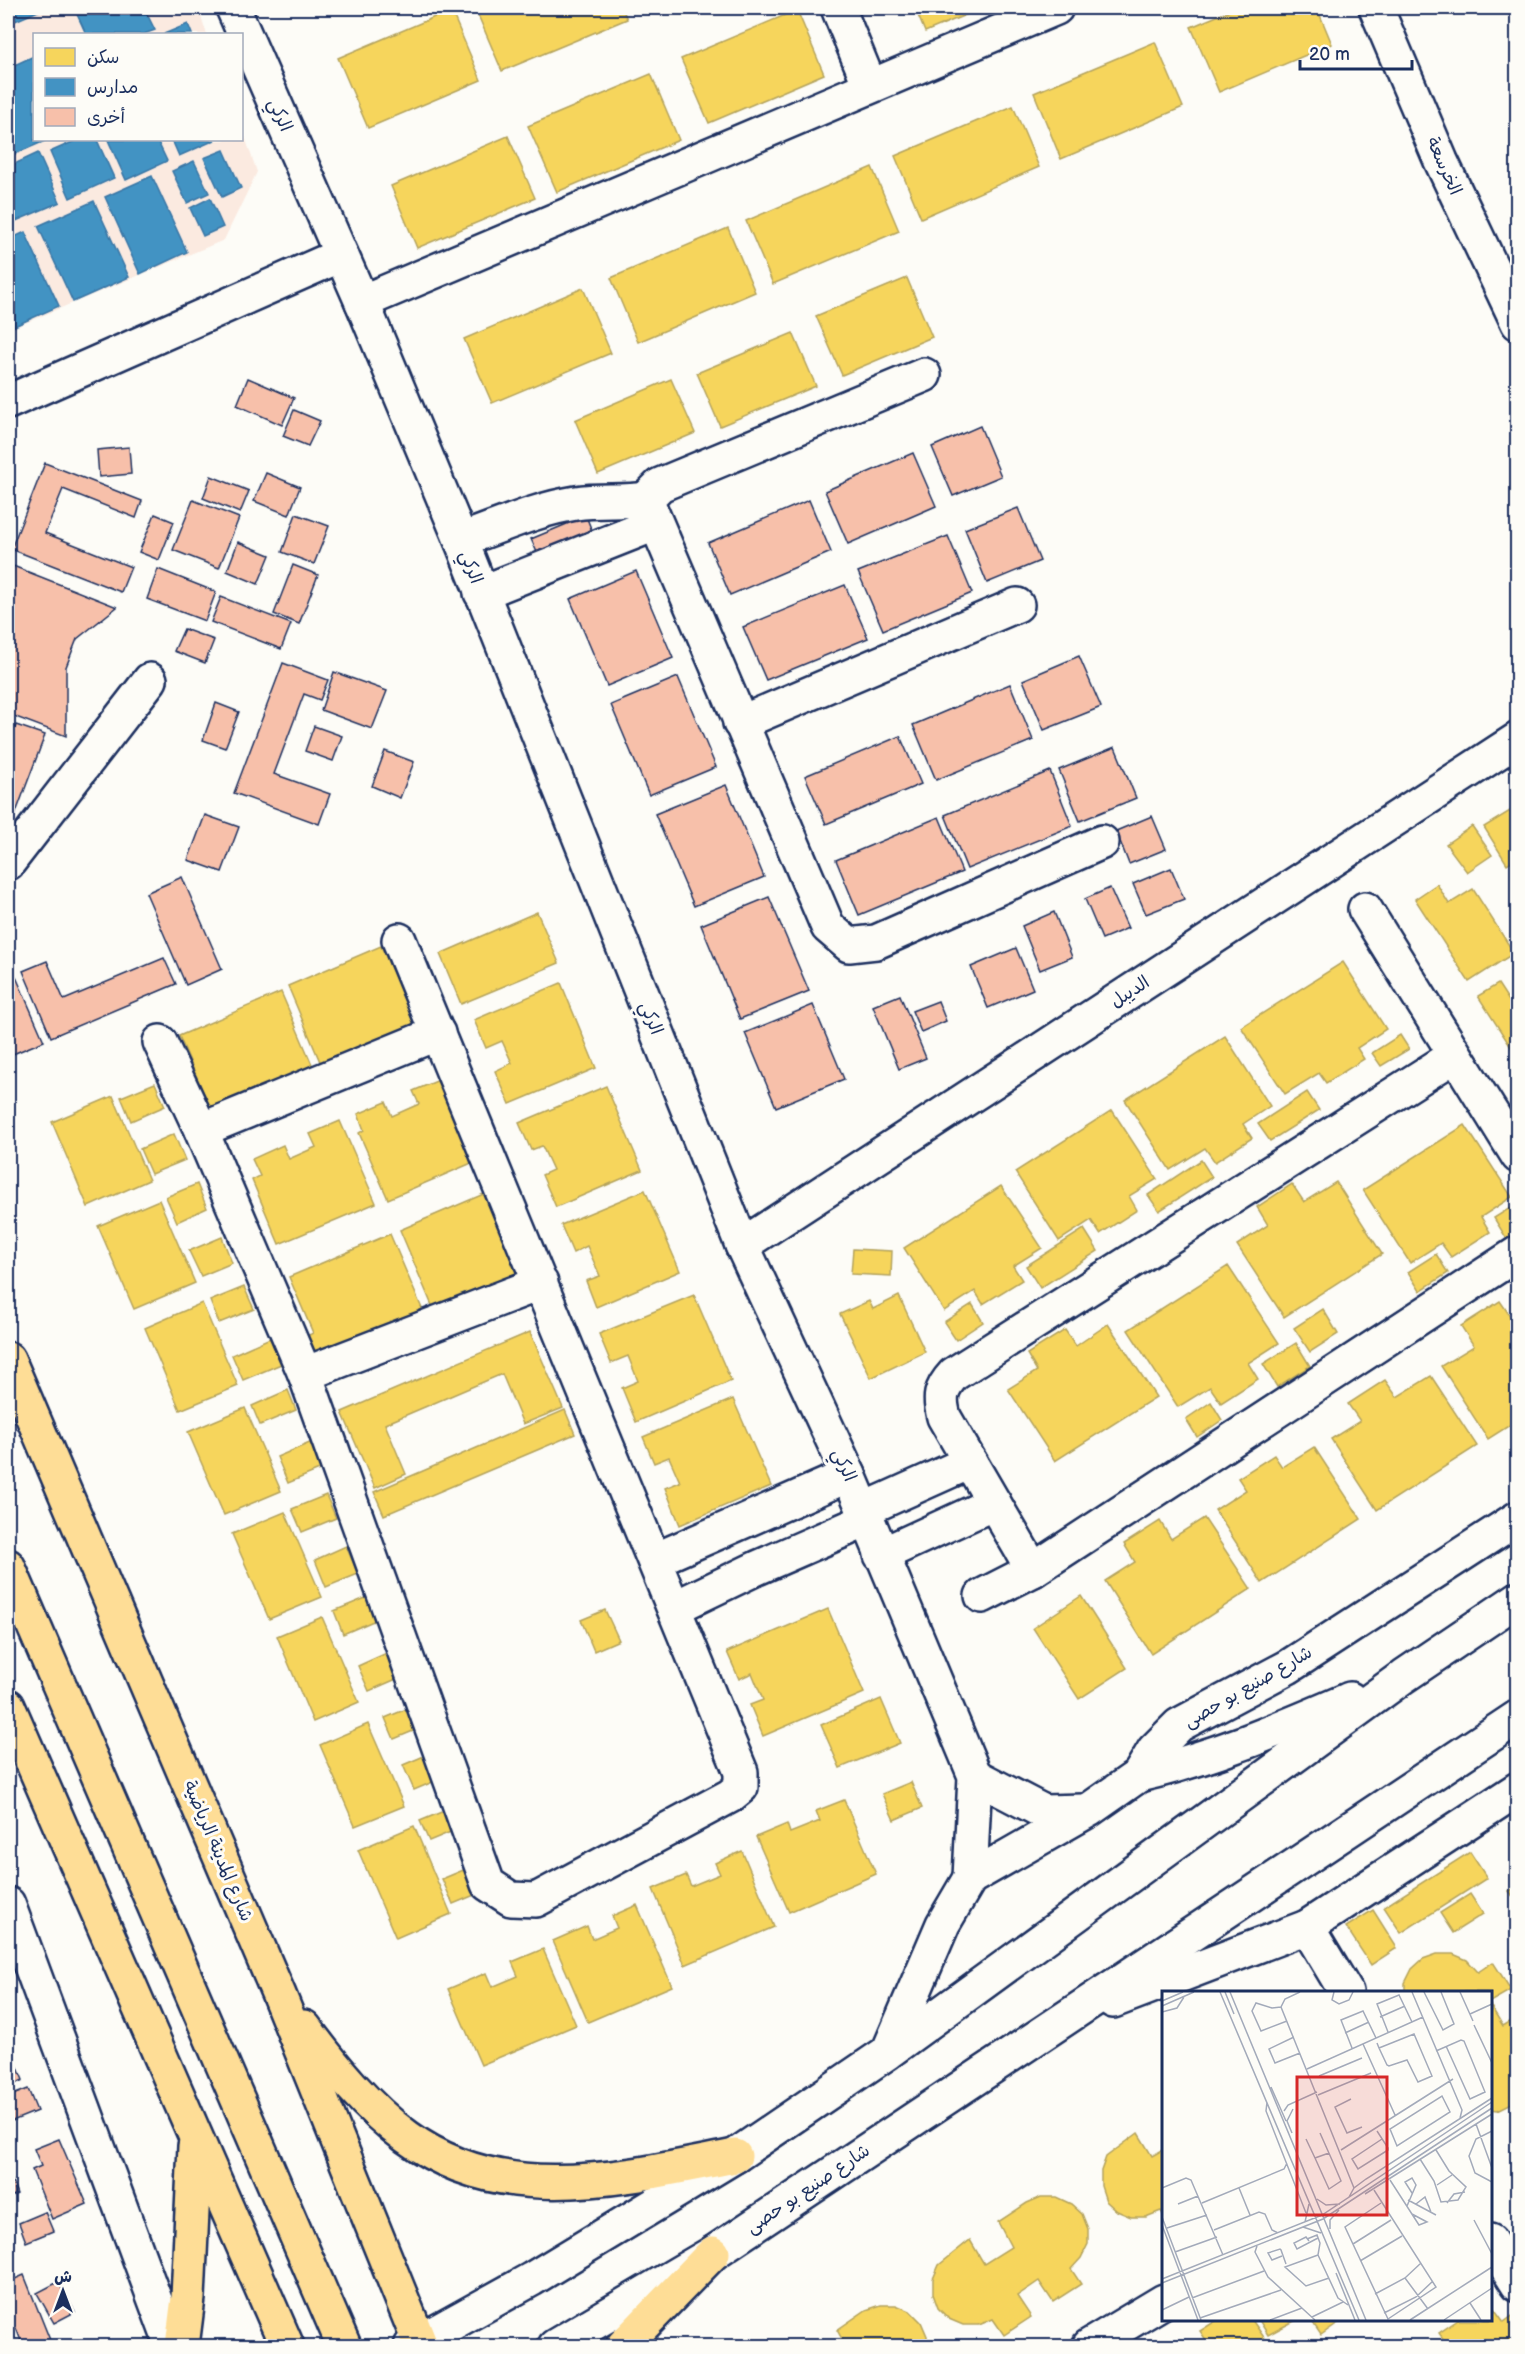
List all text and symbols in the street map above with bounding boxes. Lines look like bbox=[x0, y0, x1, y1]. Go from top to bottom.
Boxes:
legend bbox=[33, 33, 243, 141]
scale bar bbox=[1300, 33, 1412, 71]
text: 20 m bbox=[1309, 44, 1350, 65]
text: سكن bbox=[87, 47, 119, 68]
text: مدارس bbox=[87, 77, 138, 98]
street label: الركي bbox=[259, 95, 296, 137]
text: أخرى bbox=[87, 107, 125, 128]
street label: الخرسعة bbox=[1422, 134, 1466, 198]
street label: الركي bbox=[450, 547, 487, 588]
street label: الديبل bbox=[1106, 972, 1154, 1012]
street label: الركي bbox=[630, 998, 667, 1039]
street label: الركي bbox=[823, 1445, 860, 1487]
street label: شارع صنيع بو حصى bbox=[1180, 1642, 1317, 1734]
street label: شارع المدينة الرياضية bbox=[178, 1778, 257, 1925]
inset map bbox=[1162, 1991, 1492, 2321]
street label: شارع صنيع بو حصى bbox=[742, 2140, 875, 2240]
north arrow bbox=[33, 2261, 93, 2321]
text: ش bbox=[54, 2268, 72, 2287]

